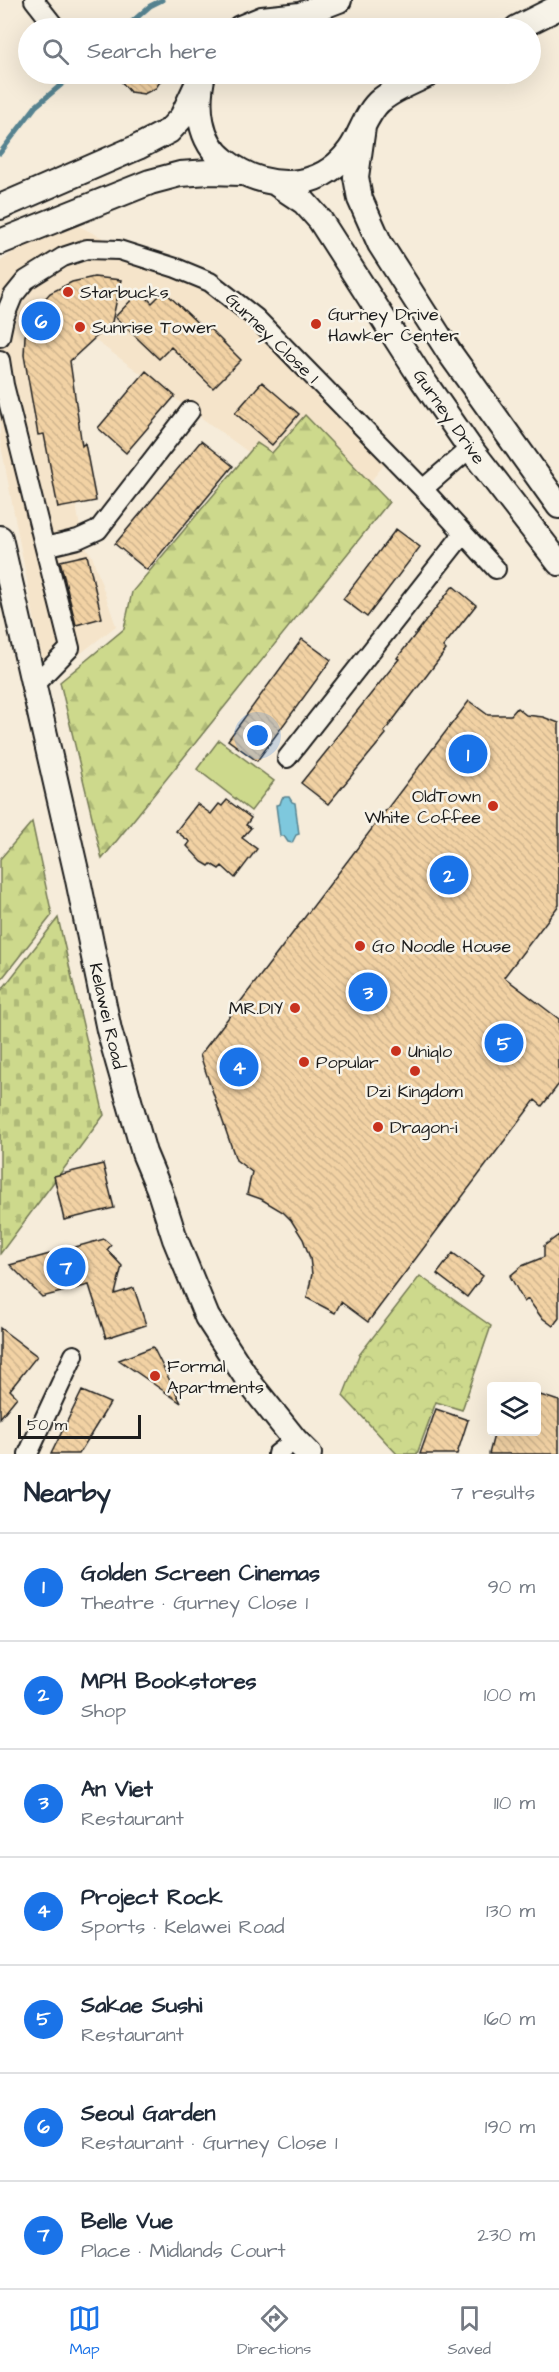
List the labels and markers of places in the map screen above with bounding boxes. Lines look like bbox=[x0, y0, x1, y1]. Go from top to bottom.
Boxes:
place label: Starbucks bbox=[80, 280, 169, 305]
marker: Starbucks bbox=[61, 285, 75, 299]
pin: 6 bbox=[22, 298, 60, 344]
place label: Gurney Drive Hawker Center bbox=[328, 302, 459, 348]
place label: Sunrise Tower bbox=[92, 315, 216, 340]
marker: Gurney Drive Hawker Center bbox=[309, 317, 323, 331]
marker: Sunrise Tower bbox=[73, 320, 87, 334]
pin: 1 bbox=[448, 732, 488, 777]
place label: OldTown White Coffee bbox=[364, 784, 481, 830]
marker: OldTown White Coffee bbox=[486, 799, 500, 813]
pin: 2 bbox=[430, 852, 468, 898]
place label: Go Noodle House bbox=[372, 934, 512, 959]
marker: Go Noodle House bbox=[353, 939, 367, 953]
pin: 3 bbox=[348, 970, 388, 1014]
place label: MR.DIY bbox=[229, 996, 283, 1021]
marker: MR.DIY bbox=[288, 1001, 302, 1015]
pin: 5 bbox=[484, 1020, 524, 1066]
place label: Uniqlo bbox=[408, 1039, 452, 1064]
pin: 4 bbox=[220, 1044, 258, 1090]
marker: Uniqlo bbox=[389, 1044, 403, 1058]
place label: Popular bbox=[316, 1050, 379, 1075]
marker: Popular bbox=[297, 1055, 311, 1069]
marker: Dzi Kingdom bbox=[408, 1064, 422, 1078]
place label: Dzi Kingdom bbox=[367, 1079, 463, 1105]
place label: Dragon-i bbox=[390, 1115, 458, 1141]
marker: Dragon-i bbox=[371, 1120, 385, 1134]
pin: 7 bbox=[46, 1244, 86, 1290]
place label: Formal Apartments bbox=[167, 1354, 264, 1400]
marker: Formal Apartments bbox=[148, 1369, 162, 1383]

